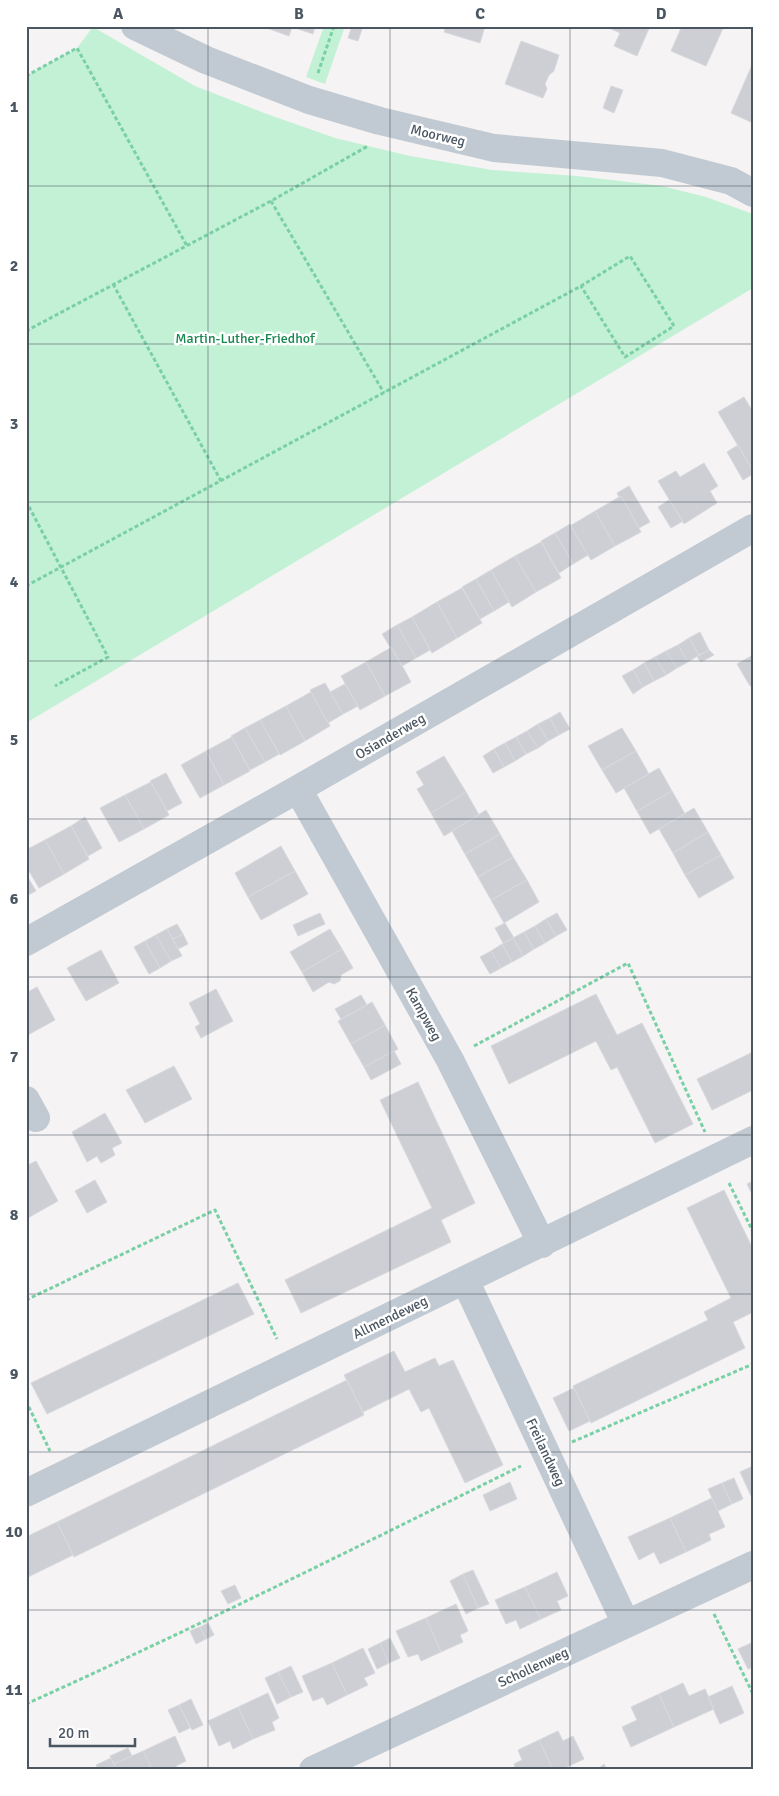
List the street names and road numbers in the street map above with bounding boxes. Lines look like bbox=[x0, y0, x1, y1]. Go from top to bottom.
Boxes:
street label: Moorweg bbox=[409, 121, 467, 150]
street label: Osianderweg bbox=[352, 710, 428, 763]
street label: Kampweg bbox=[402, 985, 445, 1044]
street label: Allmendeweg bbox=[350, 1292, 430, 1343]
street label: Freilandweg bbox=[522, 1415, 569, 1489]
street label: Schollenweg bbox=[495, 1644, 571, 1691]

